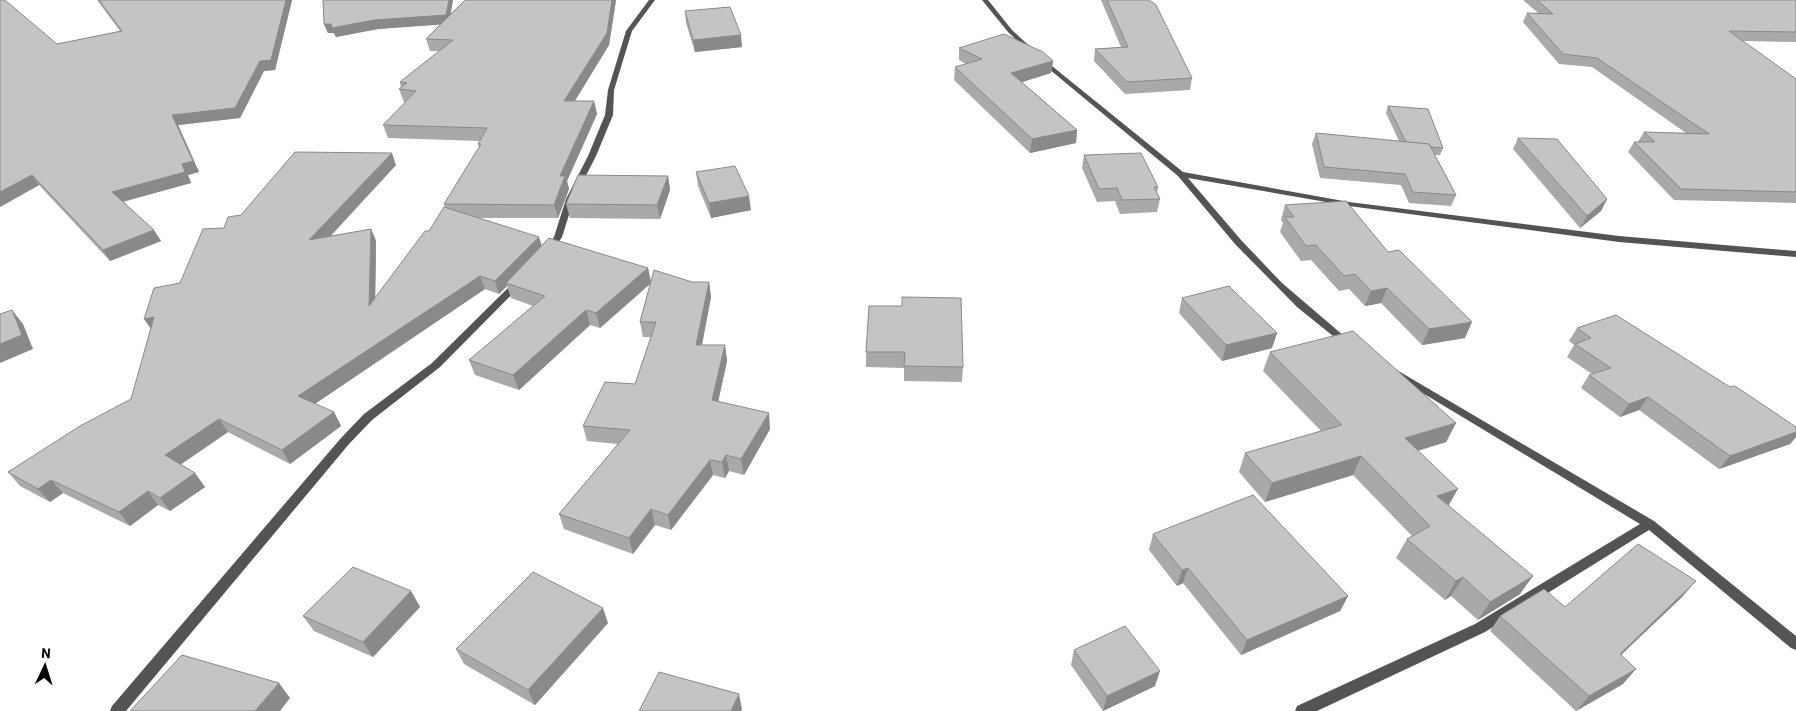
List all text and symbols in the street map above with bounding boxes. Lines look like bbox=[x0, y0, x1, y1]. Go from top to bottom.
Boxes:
north arrow bbox=[20, 641, 70, 691]
text: N bbox=[41, 644, 51, 661]

